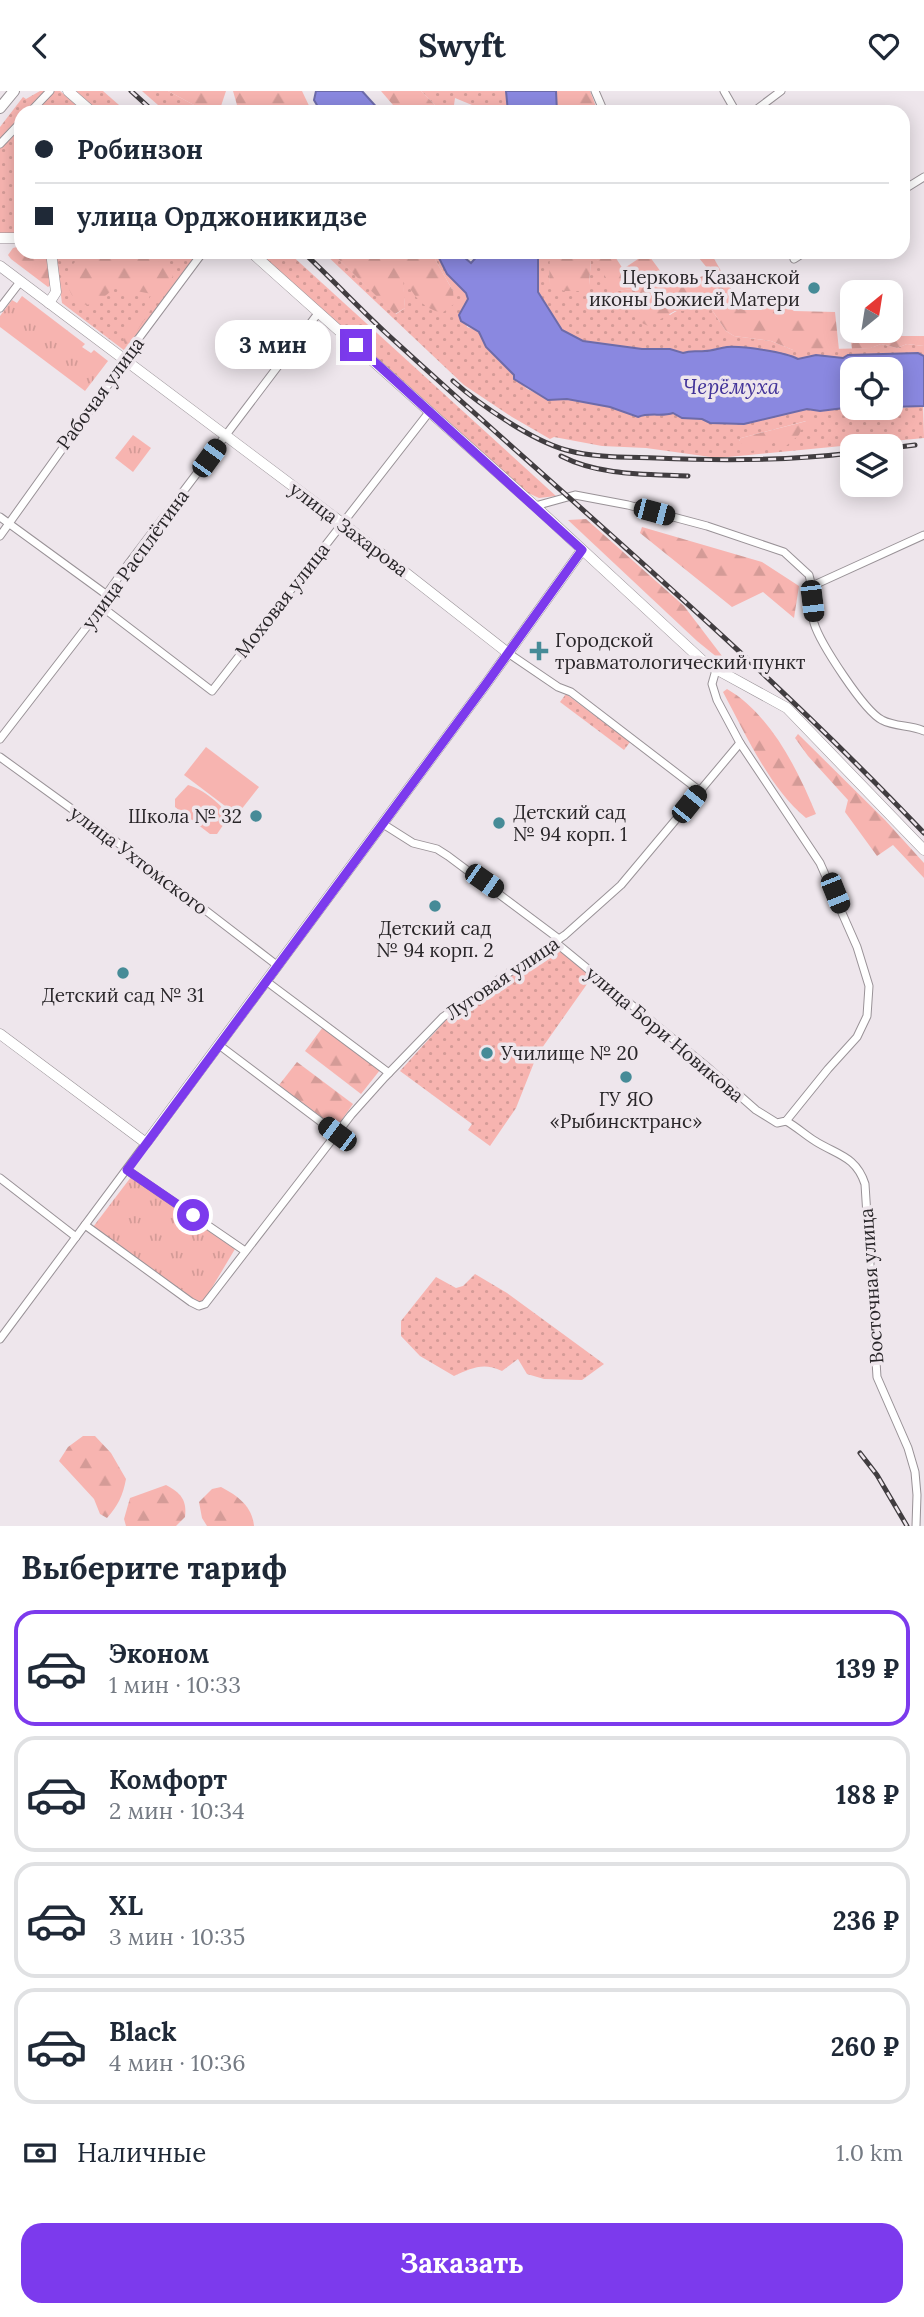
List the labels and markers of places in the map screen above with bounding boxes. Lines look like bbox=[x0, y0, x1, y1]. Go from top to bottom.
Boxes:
place label: Церковь Казанской иконы Божией Матери bbox=[589, 265, 800, 311]
marker: Церковь Казанской иконы Божией Матери bbox=[806, 280, 822, 296]
place label: Городской травматологический пункт bbox=[555, 628, 805, 674]
marker: Городской травматологический пункт bbox=[529, 641, 549, 661]
place label: Детский сад № 94 корп. 1 bbox=[513, 800, 627, 846]
place label: Школа № 32 bbox=[128, 804, 242, 828]
marker: Школа № 32 bbox=[248, 808, 264, 824]
marker: Детский сад № 94 корп. 1 bbox=[491, 815, 507, 831]
marker: Детский сад № 94 корп. 2 bbox=[427, 898, 443, 914]
place label: Детский сад № 94 корп. 2 bbox=[376, 916, 494, 962]
marker: Детский сад № 31 bbox=[115, 965, 131, 981]
place label: Детский сад № 31 bbox=[42, 983, 204, 1007]
place label: Училище № 20 bbox=[500, 1041, 639, 1065]
marker: Училище № 20 bbox=[479, 1045, 495, 1061]
marker: ГУ ЯО «Рыбинсктранс» bbox=[618, 1069, 634, 1085]
place label: ГУ ЯО «Рыбинсктранс» bbox=[550, 1087, 702, 1133]

